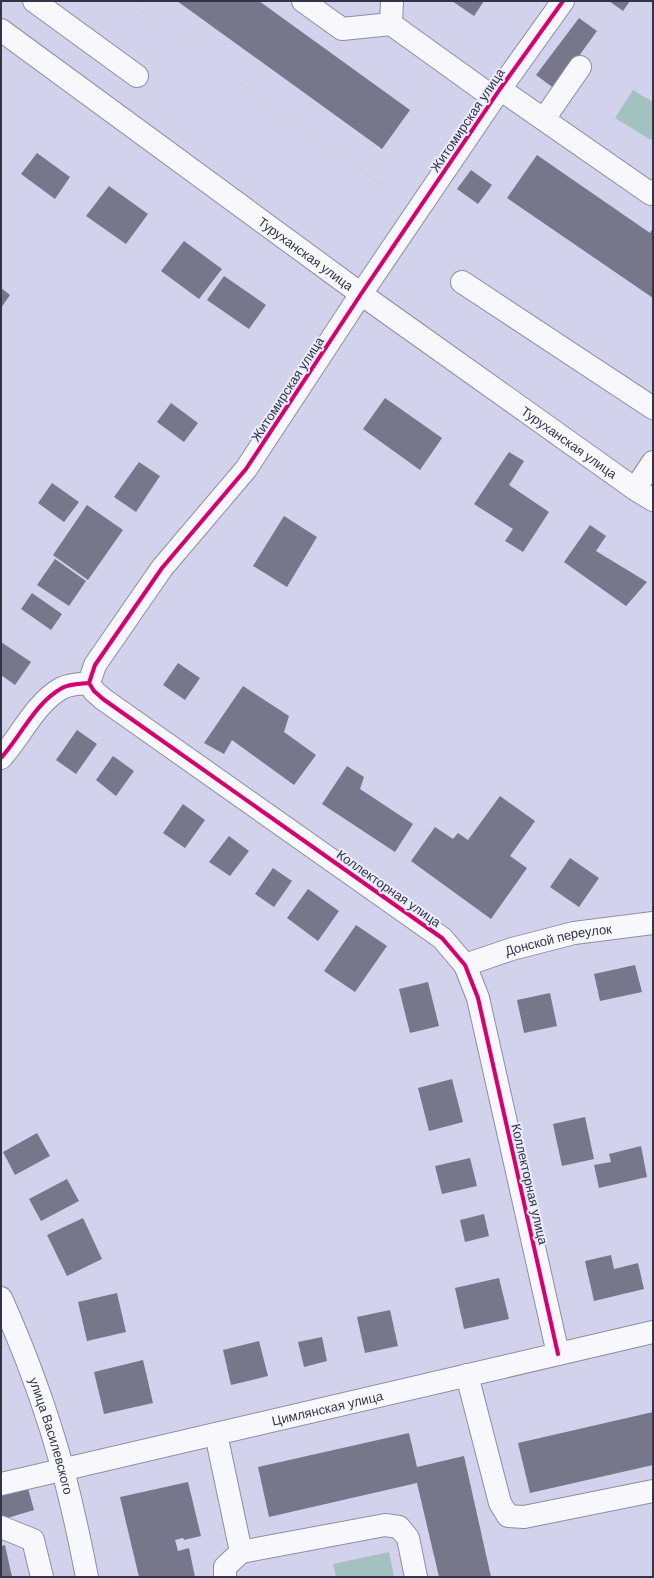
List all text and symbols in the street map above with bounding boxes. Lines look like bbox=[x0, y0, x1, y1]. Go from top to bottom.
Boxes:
street label: Житомирская улица bbox=[426, 64, 509, 175]
street label: Туруханская улица bbox=[255, 213, 357, 295]
street label: Житомирская улица bbox=[247, 333, 328, 445]
street label: Туруханская улица bbox=[518, 403, 621, 483]
street label: Коллекторная улица bbox=[333, 846, 445, 931]
street label: Донской переулок bbox=[503, 920, 613, 960]
street label: Коллекторная улица bbox=[507, 1122, 552, 1247]
street label: улица Василевского bbox=[25, 1375, 77, 1496]
street label: Цимлянская улица bbox=[270, 1387, 385, 1430]

